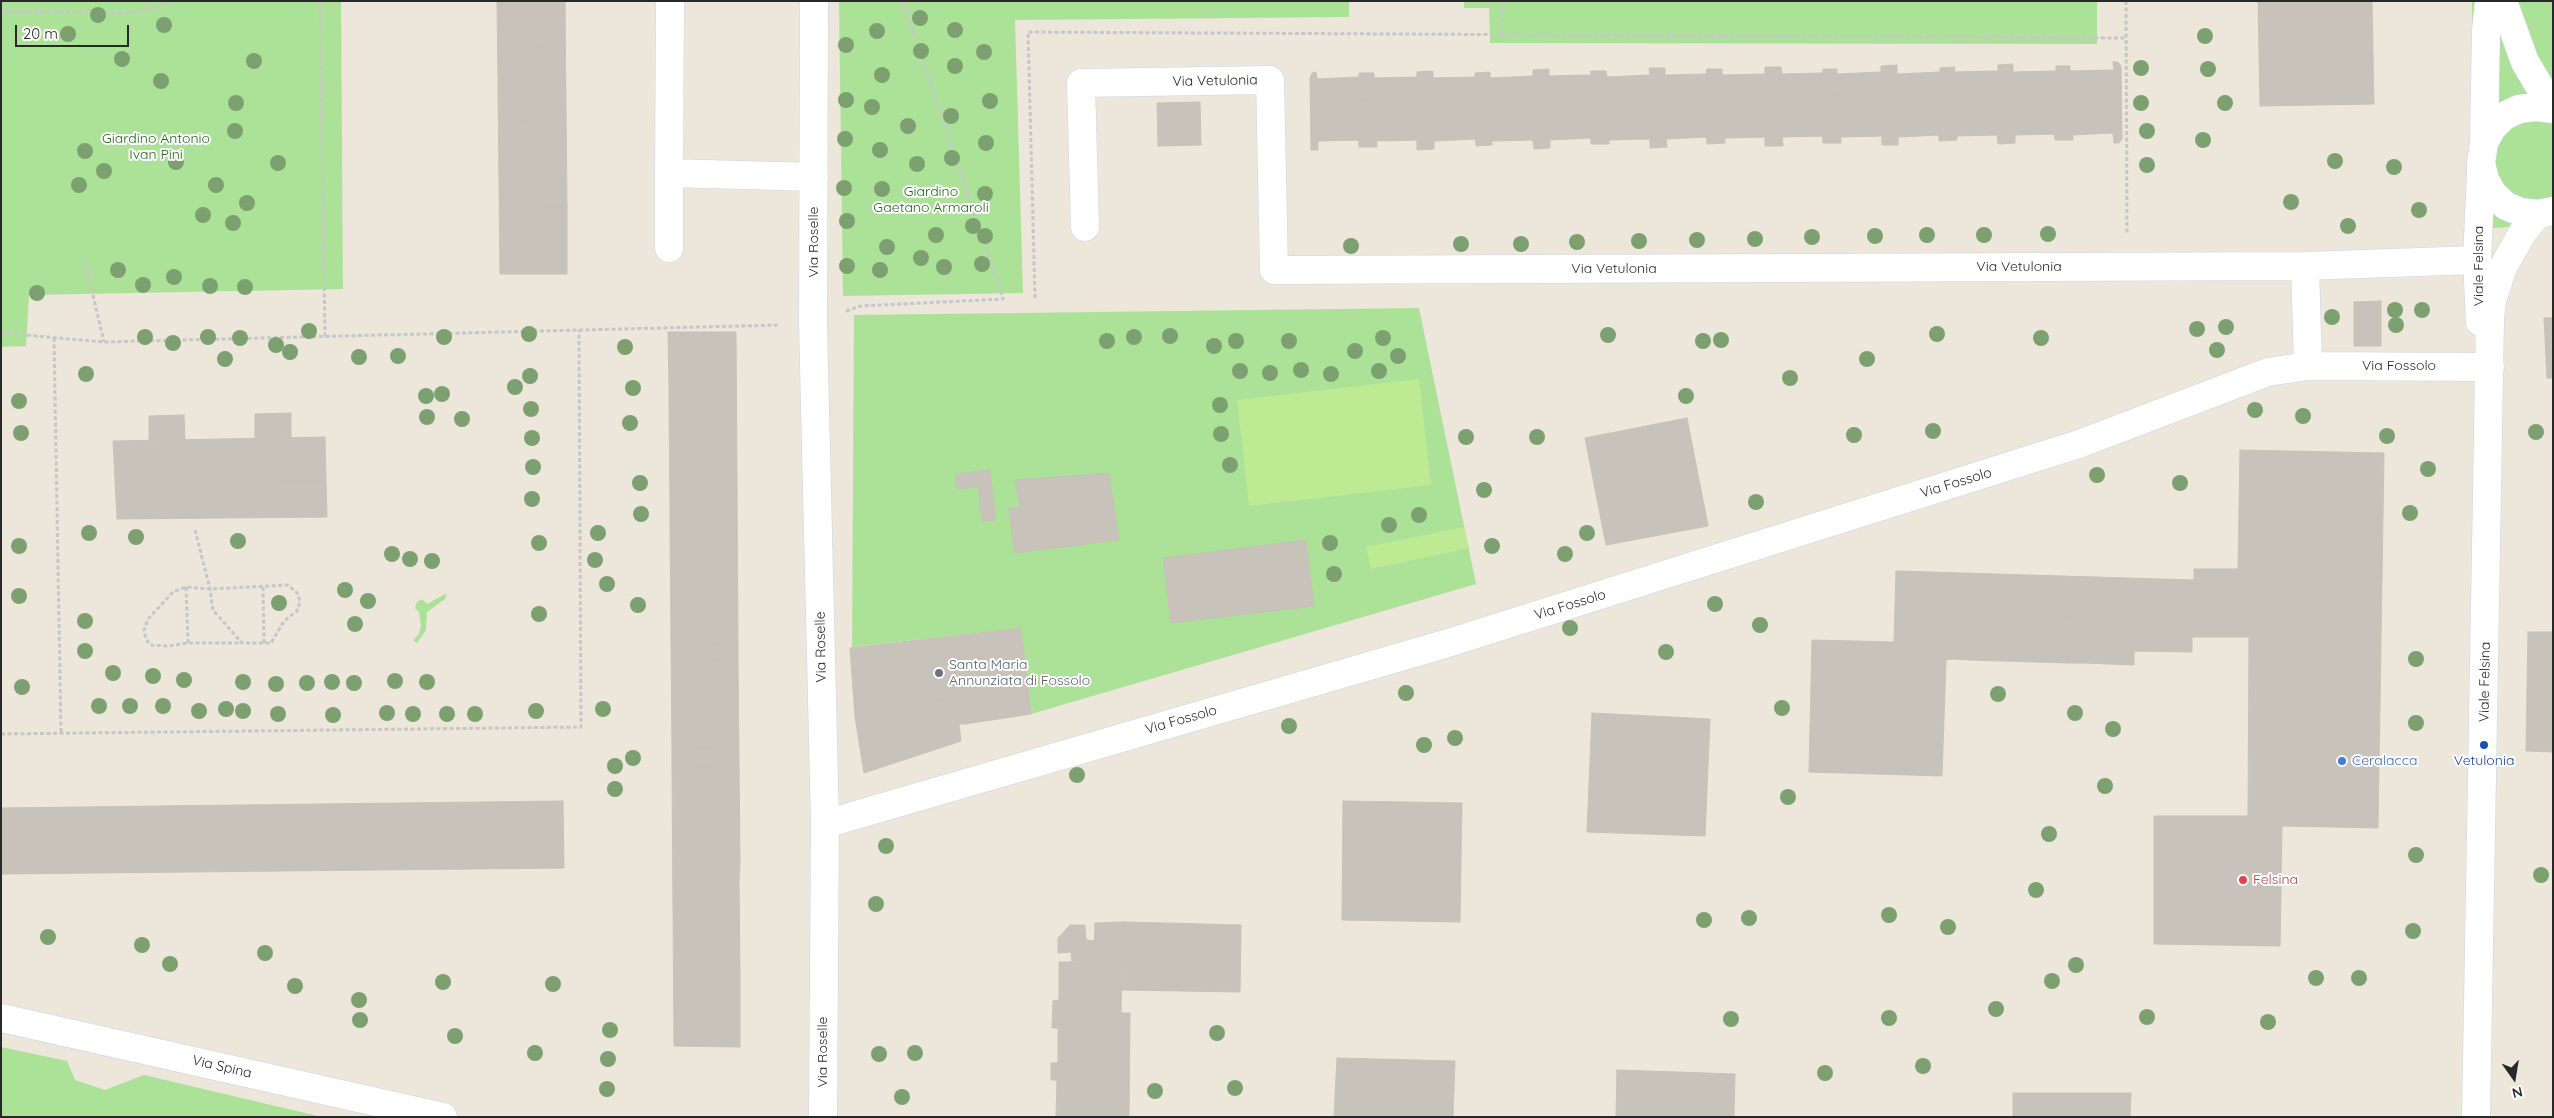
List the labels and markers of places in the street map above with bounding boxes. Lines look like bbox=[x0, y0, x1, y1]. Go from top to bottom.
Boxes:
place label: Santa Maria Annunziata di Fossolo bbox=[949, 657, 1090, 690]
marker: Santa Maria Annunziata di Fossolo bbox=[933, 667, 945, 679]
marker: Vetulonia bbox=[2478, 739, 2490, 751]
place label: Ceralacca bbox=[2352, 753, 2417, 769]
place label: Vetulonia bbox=[2454, 753, 2514, 769]
marker: Ceralacca bbox=[2336, 755, 2348, 767]
place label: Felsina bbox=[2253, 872, 2298, 888]
marker: Felsina bbox=[2237, 874, 2249, 886]

